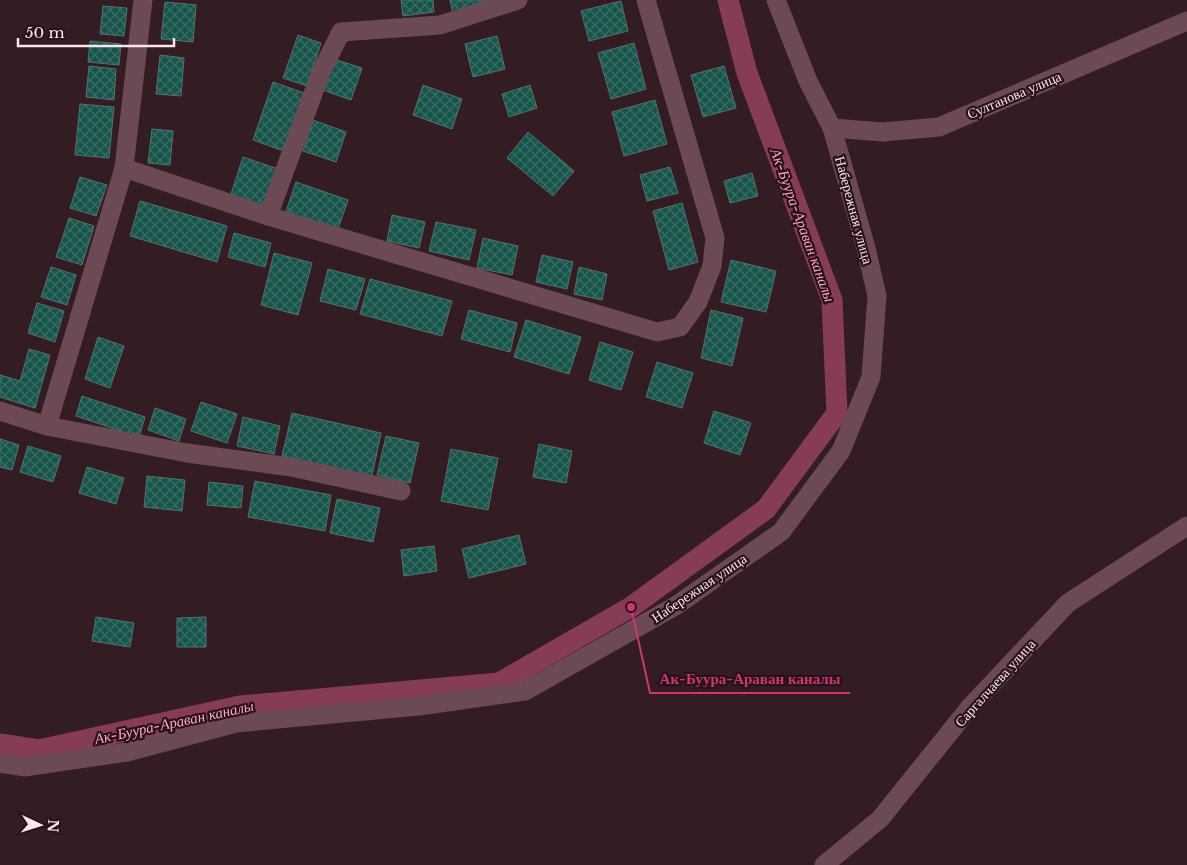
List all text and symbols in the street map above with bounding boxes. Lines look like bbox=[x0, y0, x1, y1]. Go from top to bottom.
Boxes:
scale bar bbox=[18, 15, 174, 47]
text: 50 m bbox=[25, 23, 65, 42]
street label: Султанова улица bbox=[964, 67, 1065, 123]
water label: Ак-Буура-Араван каналы bbox=[766, 145, 840, 305]
street label: Набережная улица bbox=[831, 154, 877, 267]
street label: Набережная улица bbox=[648, 549, 751, 627]
street label: Саргалчаева улица bbox=[951, 635, 1040, 731]
callout: Ак-Буура-Араван каналы bbox=[650, 663, 850, 693]
text: Ак-Буура-Араван каналы bbox=[660, 669, 841, 688]
water label: Ак-Буура-Араван каналы bbox=[92, 696, 255, 748]
north arrow bbox=[15, 800, 65, 850]
text: N bbox=[44, 819, 62, 833]

